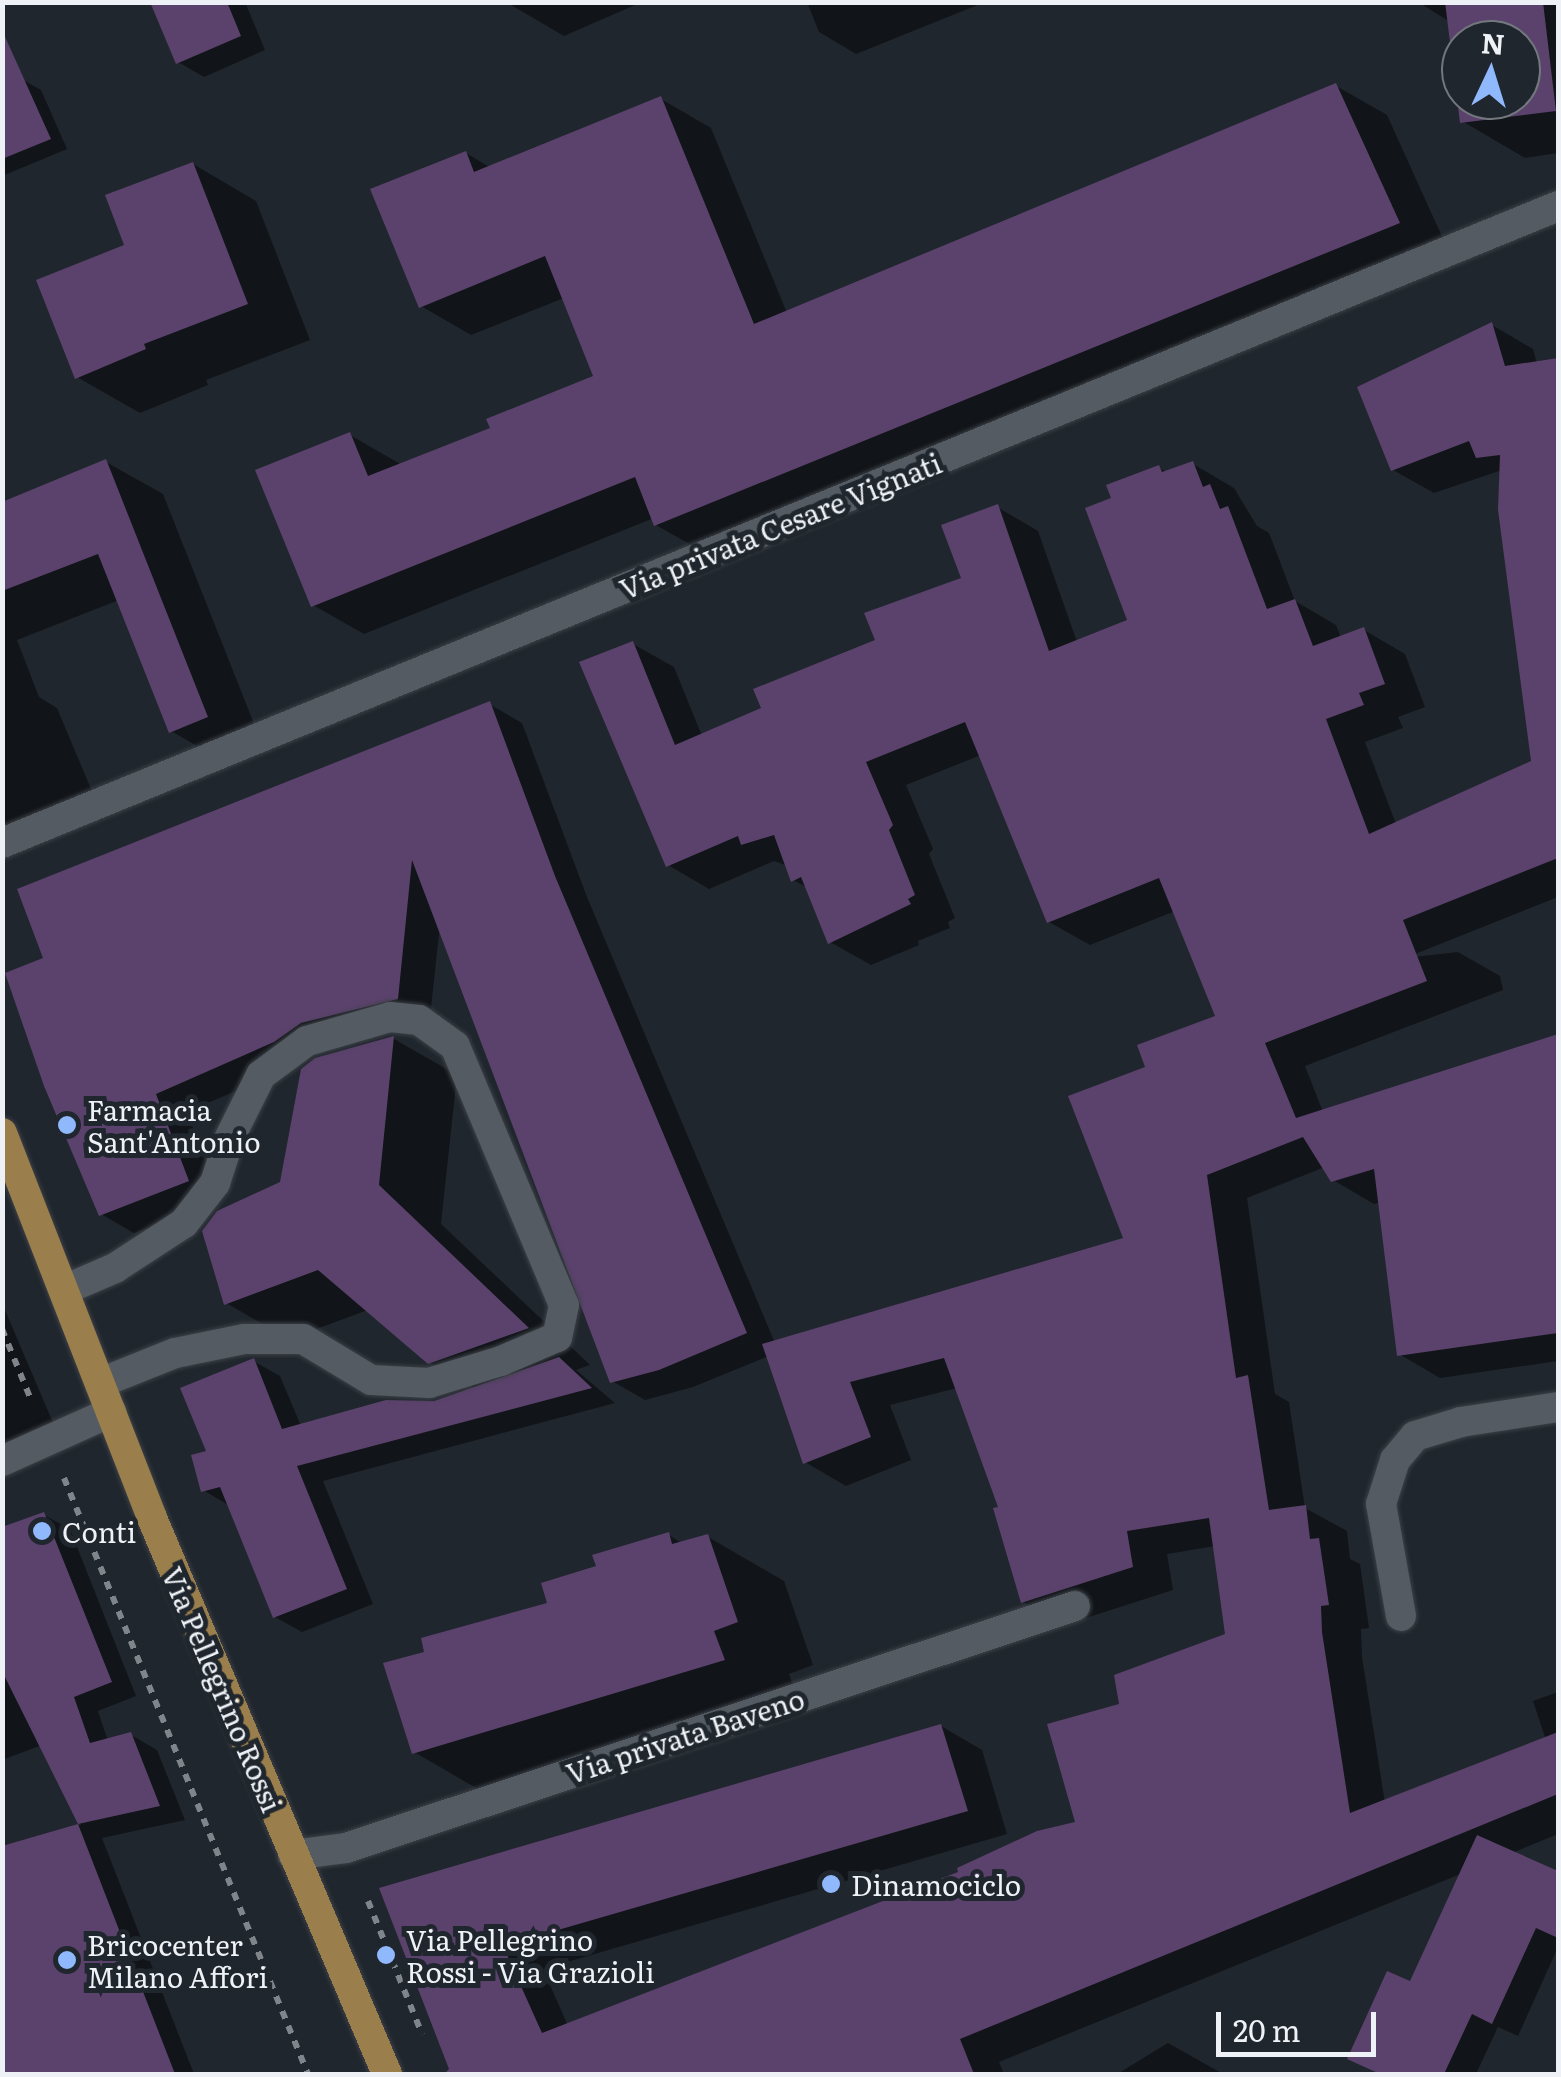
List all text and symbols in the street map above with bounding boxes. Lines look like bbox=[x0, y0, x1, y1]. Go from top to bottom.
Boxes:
north arrow bbox=[1441, 20, 1541, 120]
text: N bbox=[1480, 20, 1506, 64]
street label: Via privata Cesare Vignati bbox=[614, 445, 946, 605]
place label: Farmacia Sant'Antonio bbox=[87, 1092, 261, 1158]
marker: Farmacia Sant'Antonio bbox=[56, 1114, 78, 1136]
place label: Conti bbox=[62, 1514, 136, 1548]
marker: Conti bbox=[31, 1520, 53, 1542]
street label: Via Pellegrino Rossi bbox=[156, 1561, 290, 1817]
street label: Via privata Baveno bbox=[562, 1681, 808, 1789]
place label: Dinamociclo bbox=[851, 1867, 1021, 1901]
marker: Dinamociclo bbox=[820, 1873, 842, 1895]
place label: Via Pellegrino Rossi - Via Grazioli bbox=[406, 1922, 654, 1988]
place label: Bricocenter Milano Affori bbox=[87, 1927, 268, 1993]
marker: Via Pellegrino Rossi - Via Grazioli bbox=[375, 1944, 397, 1966]
marker: Bricocenter Milano Affori bbox=[56, 1949, 78, 1971]
scale bar bbox=[1221, 1992, 1381, 2054]
text: 20 m bbox=[1233, 2007, 1301, 2051]

